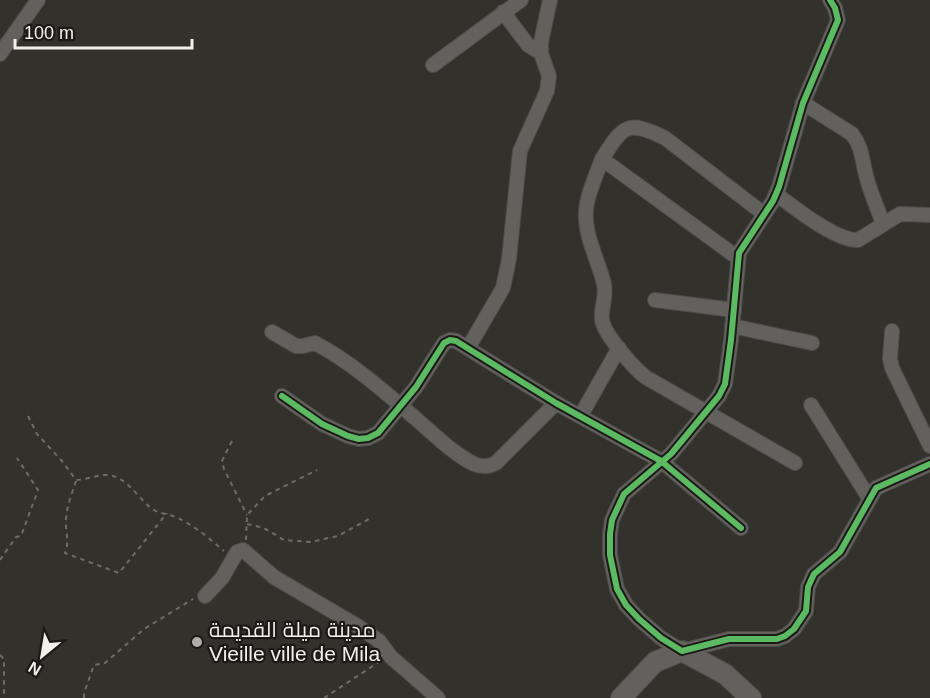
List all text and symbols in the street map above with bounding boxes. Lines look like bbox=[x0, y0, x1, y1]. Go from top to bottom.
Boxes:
scale bar bbox=[15, 12, 192, 50]
text: 100 m bbox=[24, 23, 74, 43]
place label: مدينة ميلة القديمة Vieille ville de Mila bbox=[209, 618, 381, 665]
north arrow bbox=[12, 626, 72, 686]
marker: مدينة ميلة القديمة Vieille ville de Mila bbox=[190, 635, 204, 649]
text: N bbox=[25, 658, 44, 679]

